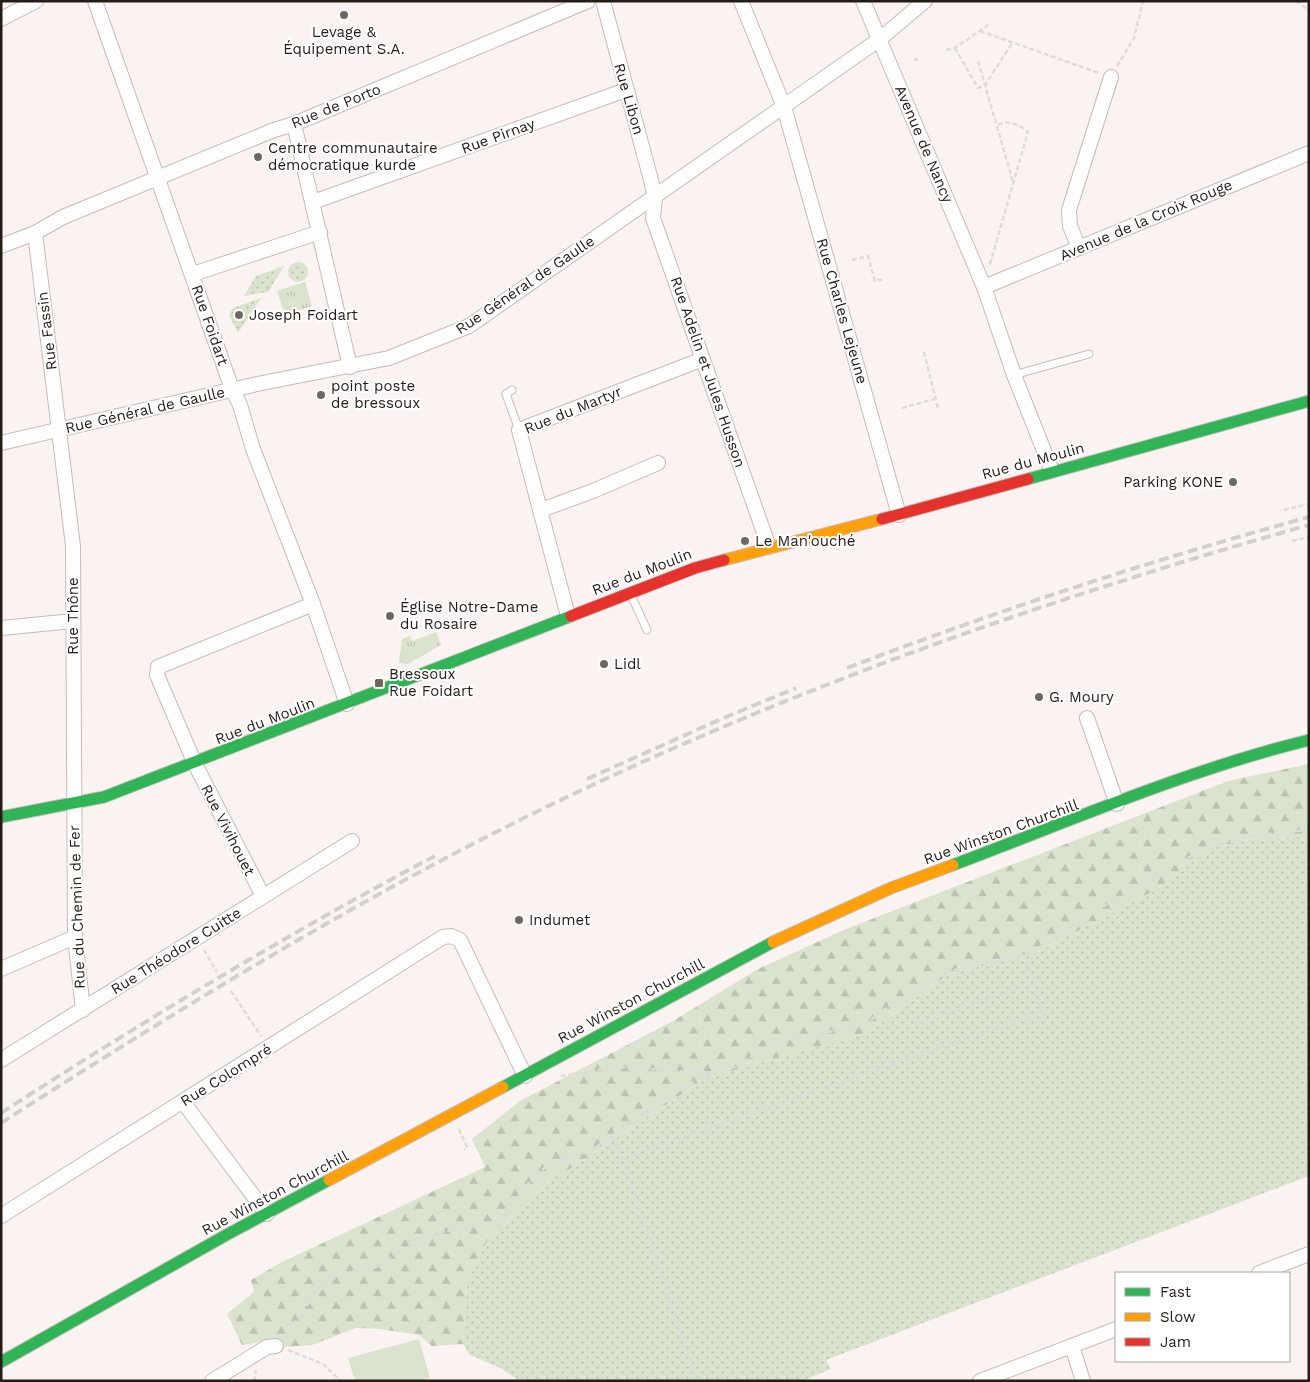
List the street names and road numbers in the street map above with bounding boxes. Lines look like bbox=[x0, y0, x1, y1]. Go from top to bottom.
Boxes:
street label: Rue Libon bbox=[610, 61, 648, 137]
street label: Rue de Porto bbox=[289, 80, 383, 132]
street label: Avenue de Nancy bbox=[891, 83, 957, 206]
street label: Rue Pirnay bbox=[459, 114, 538, 158]
street label: Avenue de la Croix Rouge bbox=[1057, 175, 1235, 265]
street label: Rue Général de Gaulle bbox=[452, 232, 598, 338]
street label: Rue Charles Lejeune bbox=[813, 236, 871, 386]
street label: Rue Adelin et Jules Husson bbox=[667, 274, 749, 470]
street label: Rue Foidart bbox=[188, 282, 232, 368]
street label: Rue Fassin bbox=[33, 291, 61, 371]
street label: Rue du Martyr bbox=[522, 382, 624, 438]
street label: Rue Général de Gaulle bbox=[63, 383, 227, 437]
street label: Rue du Moulin bbox=[980, 439, 1086, 483]
street label: Rue du Moulin bbox=[590, 545, 694, 599]
street label: Rue Thône bbox=[64, 577, 82, 655]
street label: Rue du Moulin bbox=[213, 694, 317, 748]
street label: Rue Vivihouet bbox=[197, 781, 259, 879]
street label: Rue Winston Churchill bbox=[921, 795, 1081, 868]
street label: Rue du Chemin de Fer bbox=[65, 825, 89, 989]
street label: Rue Théodore Cuitte bbox=[108, 904, 244, 998]
street label: Rue Winston Churchill bbox=[555, 955, 708, 1047]
street label: Rue Colompré bbox=[177, 1040, 275, 1110]
street label: Rue Winston Churchill bbox=[199, 1147, 352, 1239]

